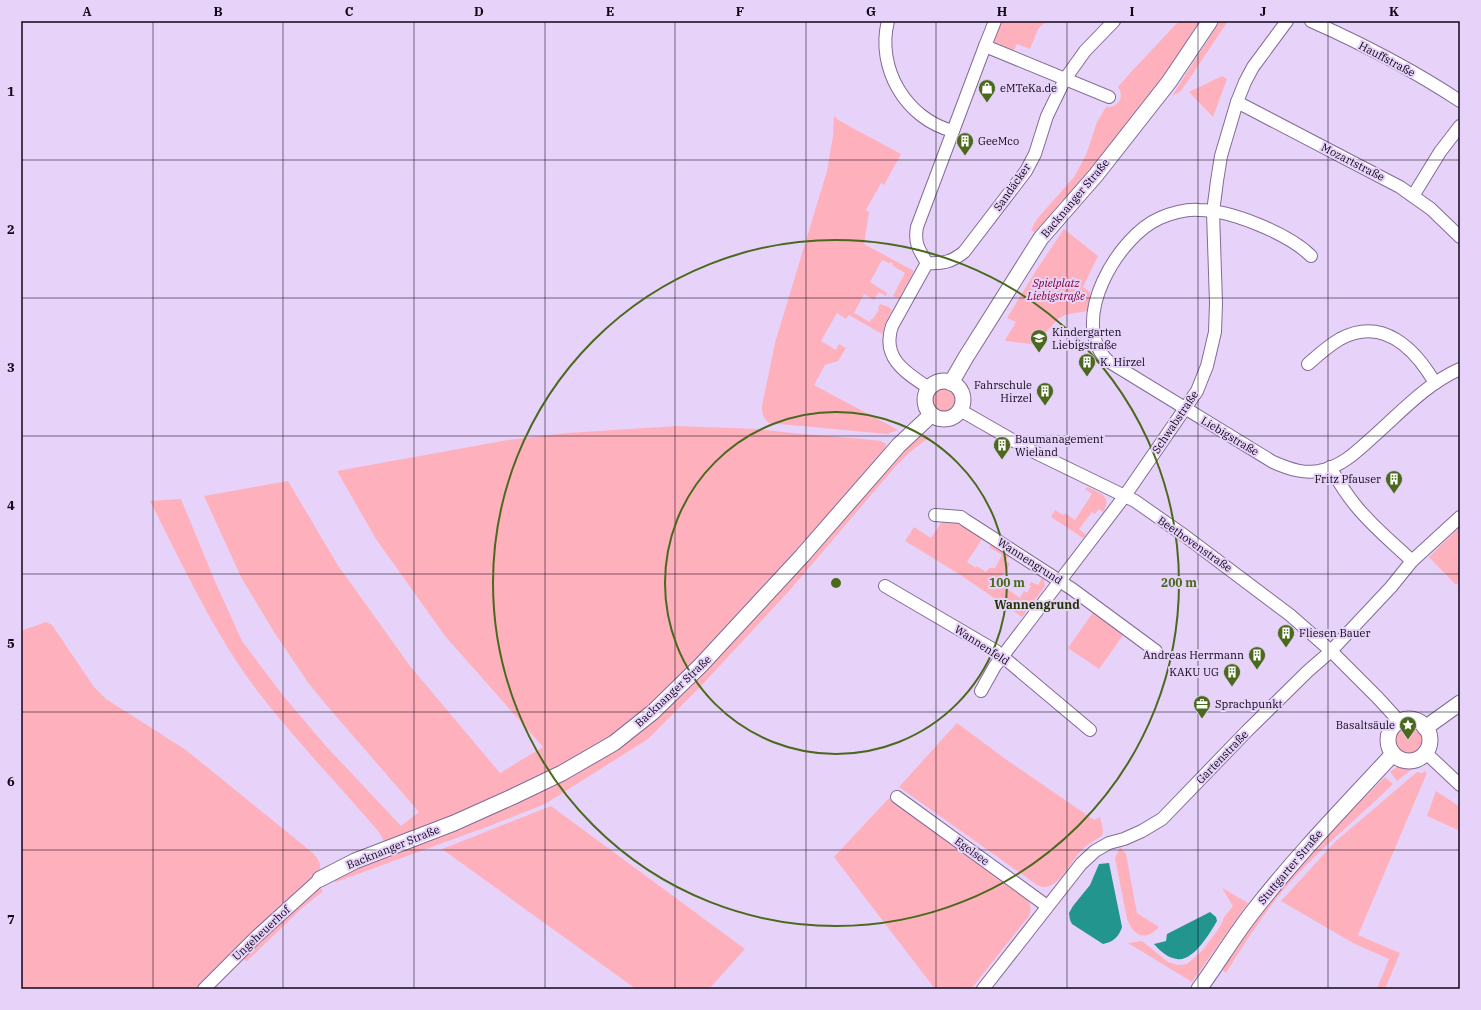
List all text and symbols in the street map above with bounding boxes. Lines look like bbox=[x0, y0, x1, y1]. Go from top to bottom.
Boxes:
text: A bbox=[82, 3, 92, 20]
text: B bbox=[213, 3, 223, 20]
text: C bbox=[345, 3, 354, 20]
text: D bbox=[474, 3, 484, 20]
text: E bbox=[606, 3, 614, 20]
text: F bbox=[736, 3, 744, 20]
text: G bbox=[866, 3, 876, 20]
text: H bbox=[997, 3, 1008, 20]
text: I bbox=[1130, 3, 1135, 20]
text: J bbox=[1260, 3, 1267, 20]
text: K bbox=[1389, 3, 1399, 20]
street label: Hauffstraße bbox=[1356, 38, 1418, 80]
shop icon: eMTeKa.de bbox=[977, 78, 997, 103]
place label: eMTeKa.de bbox=[1000, 81, 1057, 95]
text: 1 bbox=[7, 83, 15, 100]
building icon: GeeMco bbox=[955, 131, 975, 156]
place label: GeeMco bbox=[978, 134, 1019, 148]
street label: Mozartstraße bbox=[1319, 140, 1387, 184]
street label: Backnanger Straße bbox=[1038, 156, 1112, 240]
street label: Sandäcker bbox=[991, 160, 1034, 214]
text: 2 bbox=[7, 221, 15, 238]
park label: Spielplatz Liebigstraße bbox=[1026, 276, 1085, 303]
place label: Kindergarten Liebigstraße bbox=[1052, 325, 1121, 352]
school or university icon: Kindergarten Liebigstraße bbox=[1029, 328, 1049, 353]
building icon: K. Hirzel bbox=[1077, 352, 1097, 377]
place label: K. Hirzel bbox=[1100, 355, 1145, 369]
text: 3 bbox=[7, 359, 15, 376]
place label: Fahrschule Hirzel bbox=[974, 378, 1032, 405]
building icon: Fahrschule Hirzel bbox=[1035, 381, 1055, 406]
street label: Schwabstraße bbox=[1149, 388, 1201, 456]
street label: Liebigstraße bbox=[1199, 413, 1262, 459]
place label: Baumanagement Wieland bbox=[1015, 432, 1104, 459]
building icon: Baumanagement Wieland bbox=[992, 435, 1012, 460]
building icon: Fritz Pfauser bbox=[1384, 469, 1404, 494]
place label: Fritz Pfauser bbox=[1314, 472, 1381, 486]
text: 4 bbox=[7, 497, 15, 514]
street label: Beethovenstraße bbox=[1155, 513, 1235, 575]
street label: Wannengrund bbox=[995, 535, 1065, 587]
text: 100 m bbox=[989, 575, 1025, 590]
text: 200 m bbox=[1161, 575, 1197, 590]
centre of rings bbox=[829, 576, 843, 590]
district label: Wannengrund bbox=[994, 597, 1080, 612]
street label: Wannenfeld bbox=[952, 622, 1012, 668]
building icon: Fliesen Bauer bbox=[1276, 623, 1296, 648]
place label: Fliesen Bauer bbox=[1299, 626, 1370, 640]
text: 5 bbox=[7, 635, 15, 652]
building icon: Andreas Herrmann bbox=[1247, 645, 1267, 670]
place label: Andreas Herrmann bbox=[1143, 648, 1244, 662]
street label: Backnanger Straße bbox=[632, 652, 714, 730]
building icon: KAKU UG bbox=[1222, 662, 1242, 687]
place label: KAKU UG bbox=[1169, 665, 1219, 679]
office icon: Sprachpunkt bbox=[1192, 694, 1212, 719]
place label: Sprachpunkt bbox=[1215, 697, 1282, 711]
place icon: Basaltsäule bbox=[1398, 715, 1418, 740]
place label: Basaltsäule bbox=[1336, 718, 1395, 732]
street label: Gartenstraße bbox=[1193, 727, 1251, 787]
text: 6 bbox=[7, 773, 15, 790]
street label: Backnanger Straße bbox=[344, 822, 442, 872]
street label: Stuttgarter Straße bbox=[1255, 827, 1325, 907]
street label: Egelsee bbox=[952, 834, 992, 868]
street label: Ungeheuerhof bbox=[229, 902, 294, 963]
text: 7 bbox=[7, 911, 15, 928]

